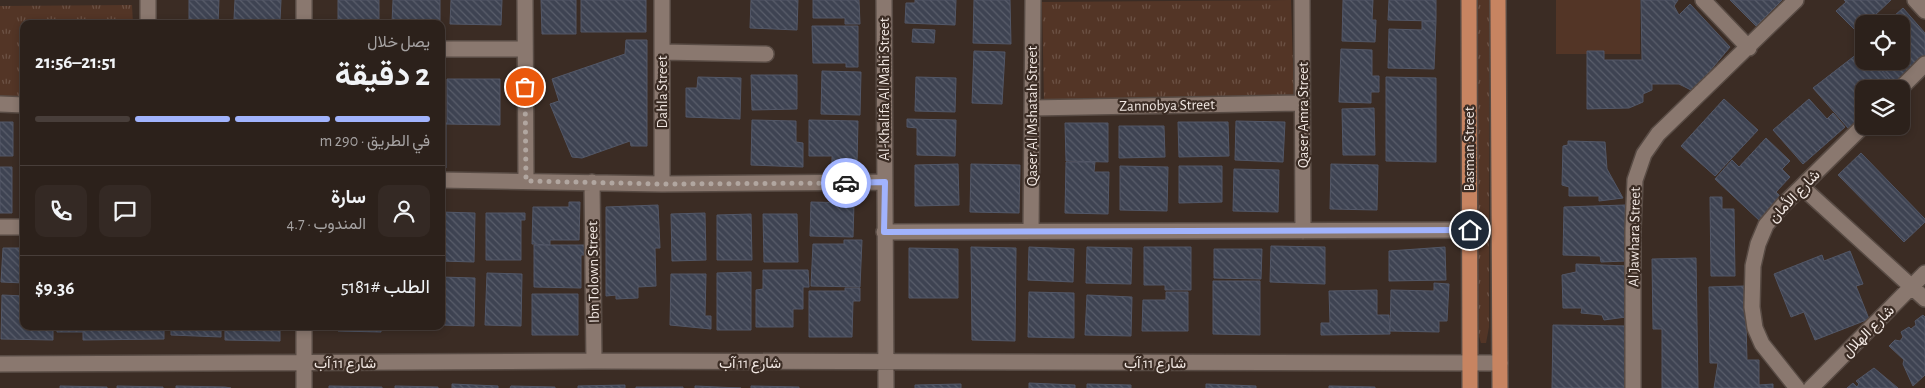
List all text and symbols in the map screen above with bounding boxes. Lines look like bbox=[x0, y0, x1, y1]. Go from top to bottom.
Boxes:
map controls bbox=[1855, 15, 1910, 135]
button: locate bbox=[1855, 15, 1910, 70]
street label: Al-Khalifa Al Mahi Street bbox=[877, 17, 892, 161]
text: يصل خلال bbox=[367, 34, 430, 50]
street label: Qaser Al Mshatah Street bbox=[1025, 46, 1040, 186]
text: 21:51–21:56 bbox=[35, 53, 117, 72]
street label: Dahla Street bbox=[655, 55, 670, 128]
text: 2 دقيقة bbox=[335, 59, 430, 91]
street label: Qaser Amra Street bbox=[1296, 62, 1311, 168]
pin bbox=[504, 66, 546, 108]
icon: bag bbox=[511, 73, 539, 101]
button: layers bbox=[1855, 80, 1910, 135]
street label: Zannobya Street bbox=[1119, 97, 1215, 114]
street label: Basman Street bbox=[1462, 106, 1477, 191]
text: في الطريق · 290 m bbox=[319, 133, 430, 149]
courier bbox=[821, 158, 871, 208]
street label: شارع الأمان bbox=[1764, 166, 1825, 228]
icon: car bbox=[832, 169, 860, 197]
button: phone bbox=[35, 185, 87, 237]
button: chat bbox=[99, 185, 151, 237]
button: person bbox=[378, 185, 430, 237]
street label: Al Jawhara Street bbox=[1626, 187, 1643, 287]
text: سارة bbox=[331, 188, 366, 207]
pin bbox=[1449, 209, 1491, 251]
text: المندوب · 4.7 bbox=[287, 216, 366, 232]
icon: home bbox=[1456, 216, 1484, 244]
street label: Ibn Tolown Street bbox=[585, 221, 602, 323]
text: الطلب #5181 bbox=[341, 278, 430, 297]
text: $9.36 bbox=[35, 279, 74, 298]
street label: شارع الهلال bbox=[1840, 302, 1899, 362]
street label: شارع 11 آب bbox=[314, 355, 376, 374]
street label: شارع 11 آب bbox=[719, 355, 781, 374]
street label: شارع 11 آب bbox=[1124, 355, 1186, 374]

